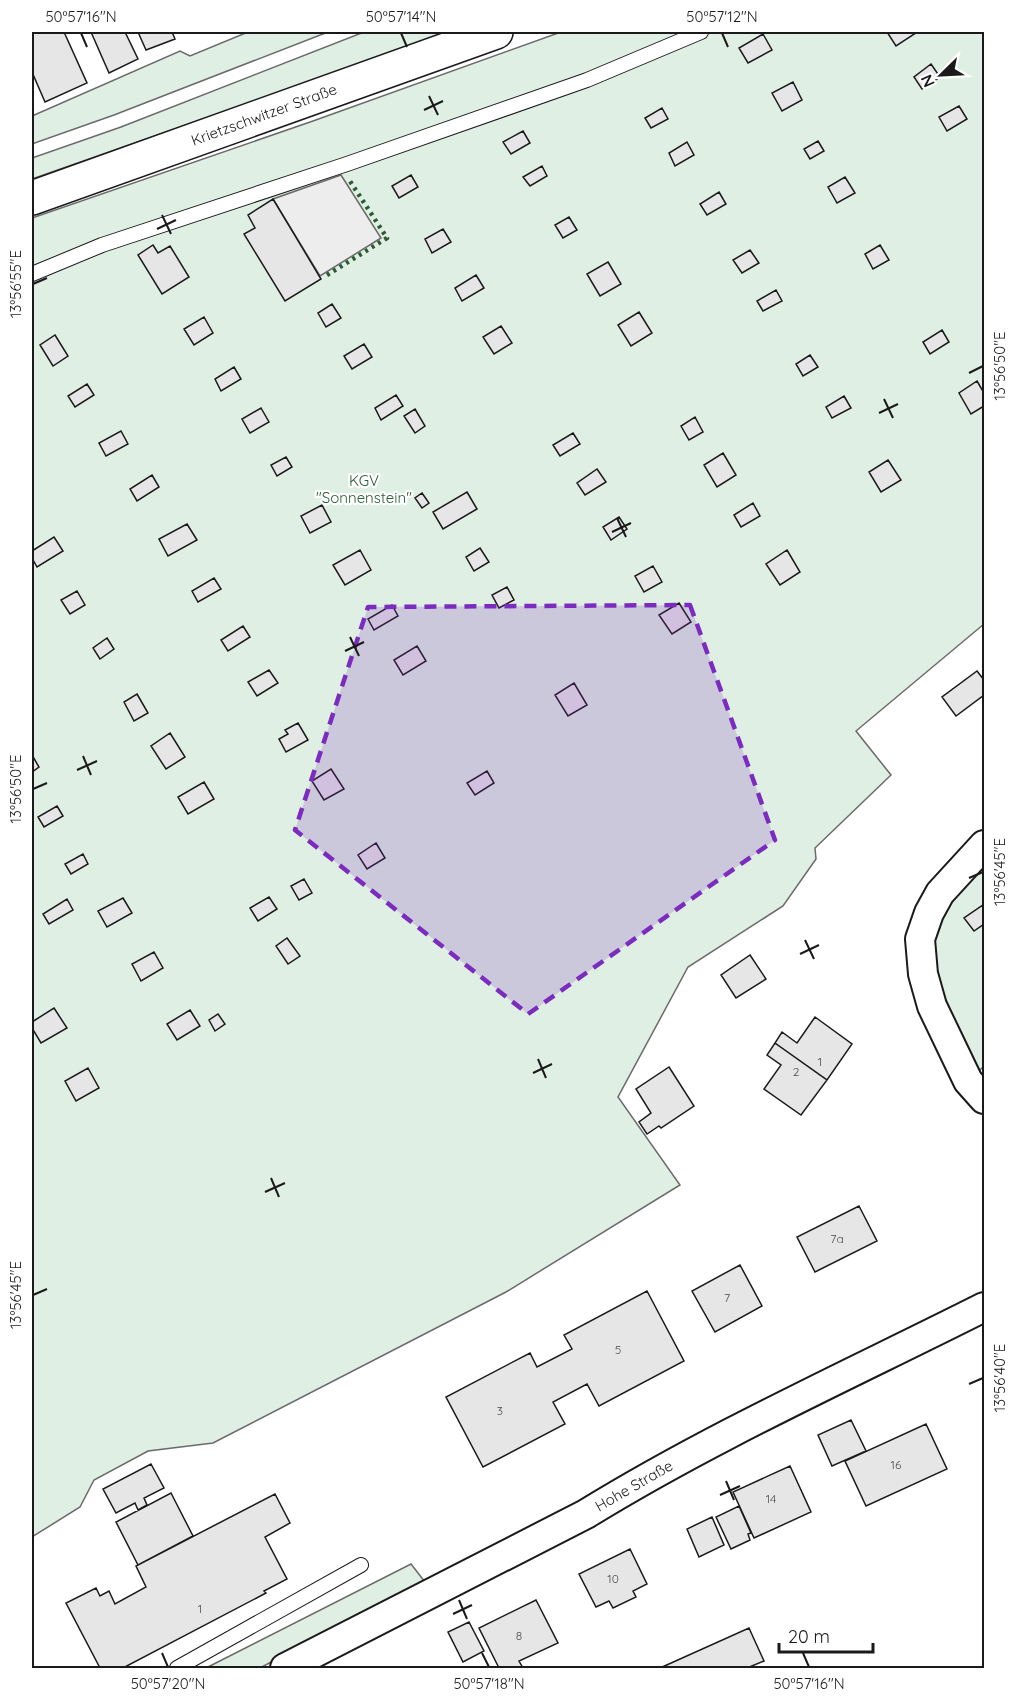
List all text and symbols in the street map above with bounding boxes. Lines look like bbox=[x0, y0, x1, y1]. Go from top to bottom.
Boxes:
text: 50°57'16"N bbox=[45, 7, 117, 26]
text: 50°57'14"N bbox=[366, 7, 436, 26]
text: 50°57'12"N bbox=[686, 7, 758, 26]
north arrow bbox=[911, 45, 971, 105]
text: N bbox=[916, 72, 939, 91]
street label: Krietzschwitzer Straße bbox=[188, 79, 339, 150]
text: 13°56'55"E bbox=[6, 250, 25, 318]
text: 13°56'50"E bbox=[990, 332, 1009, 400]
park label: KGV "Sonnenstein" bbox=[316, 471, 412, 507]
text: 13°56'50"E bbox=[6, 755, 25, 823]
text: 13°56'45"E bbox=[990, 838, 1009, 906]
house number: 1 bbox=[818, 1054, 822, 1069]
house number: 2 bbox=[793, 1064, 800, 1079]
house number: 7a bbox=[830, 1231, 844, 1246]
text: 13°56'45"E bbox=[6, 1261, 25, 1329]
house number: 7 bbox=[724, 1290, 730, 1305]
house number: 5 bbox=[615, 1342, 621, 1357]
text: 13°56'40"E bbox=[990, 1344, 1009, 1412]
house number: 3 bbox=[497, 1403, 503, 1418]
street label: Hohe Straße bbox=[591, 1456, 676, 1515]
house number: 16 bbox=[891, 1457, 902, 1472]
house number: 14 bbox=[766, 1491, 776, 1506]
house number: 10 bbox=[607, 1571, 619, 1586]
house number: 1 bbox=[198, 1601, 202, 1616]
scale bar bbox=[779, 1616, 874, 1654]
text: 20 m bbox=[788, 1625, 830, 1648]
house number: 8 bbox=[516, 1628, 522, 1643]
text: 50°57'20"N bbox=[131, 1674, 205, 1693]
text: 50°57'18"N bbox=[453, 1674, 525, 1693]
text: 50°57'16"N bbox=[773, 1674, 845, 1693]

